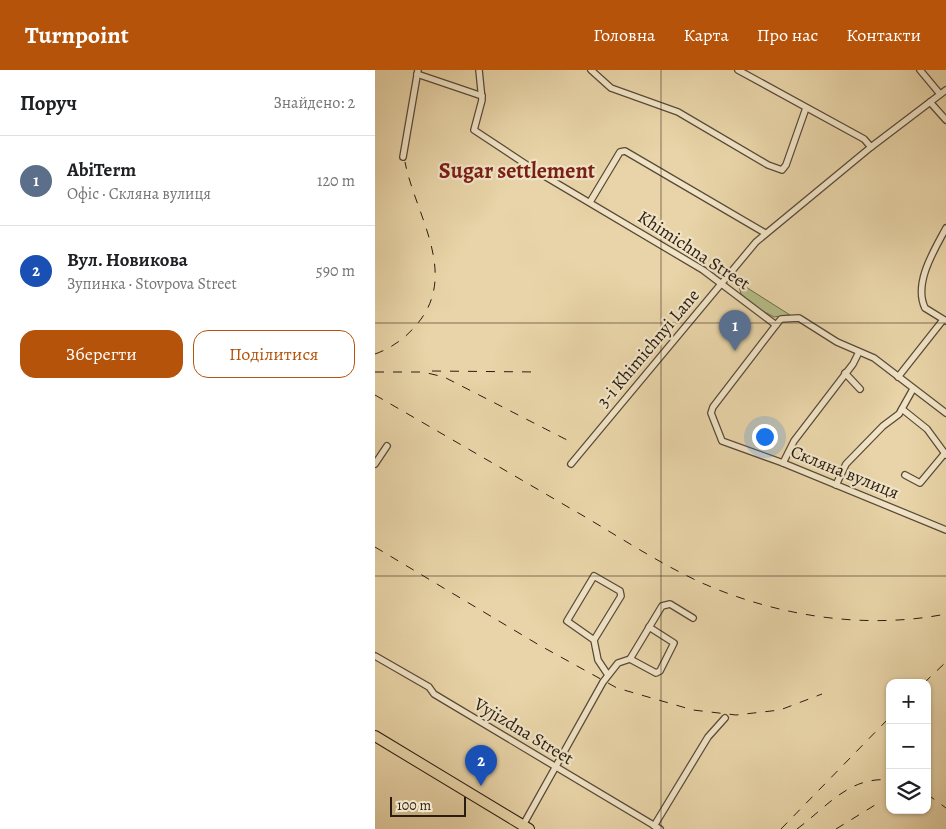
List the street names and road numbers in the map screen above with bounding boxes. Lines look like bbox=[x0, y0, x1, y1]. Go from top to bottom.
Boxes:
street label: Khimichna Street bbox=[633, 205, 755, 295]
street label: 3-i Khimichnyi Lane bbox=[591, 284, 705, 412]
street label: Скляна вулиця bbox=[787, 439, 903, 505]
street label: Vyjizdna Street bbox=[469, 691, 578, 770]

